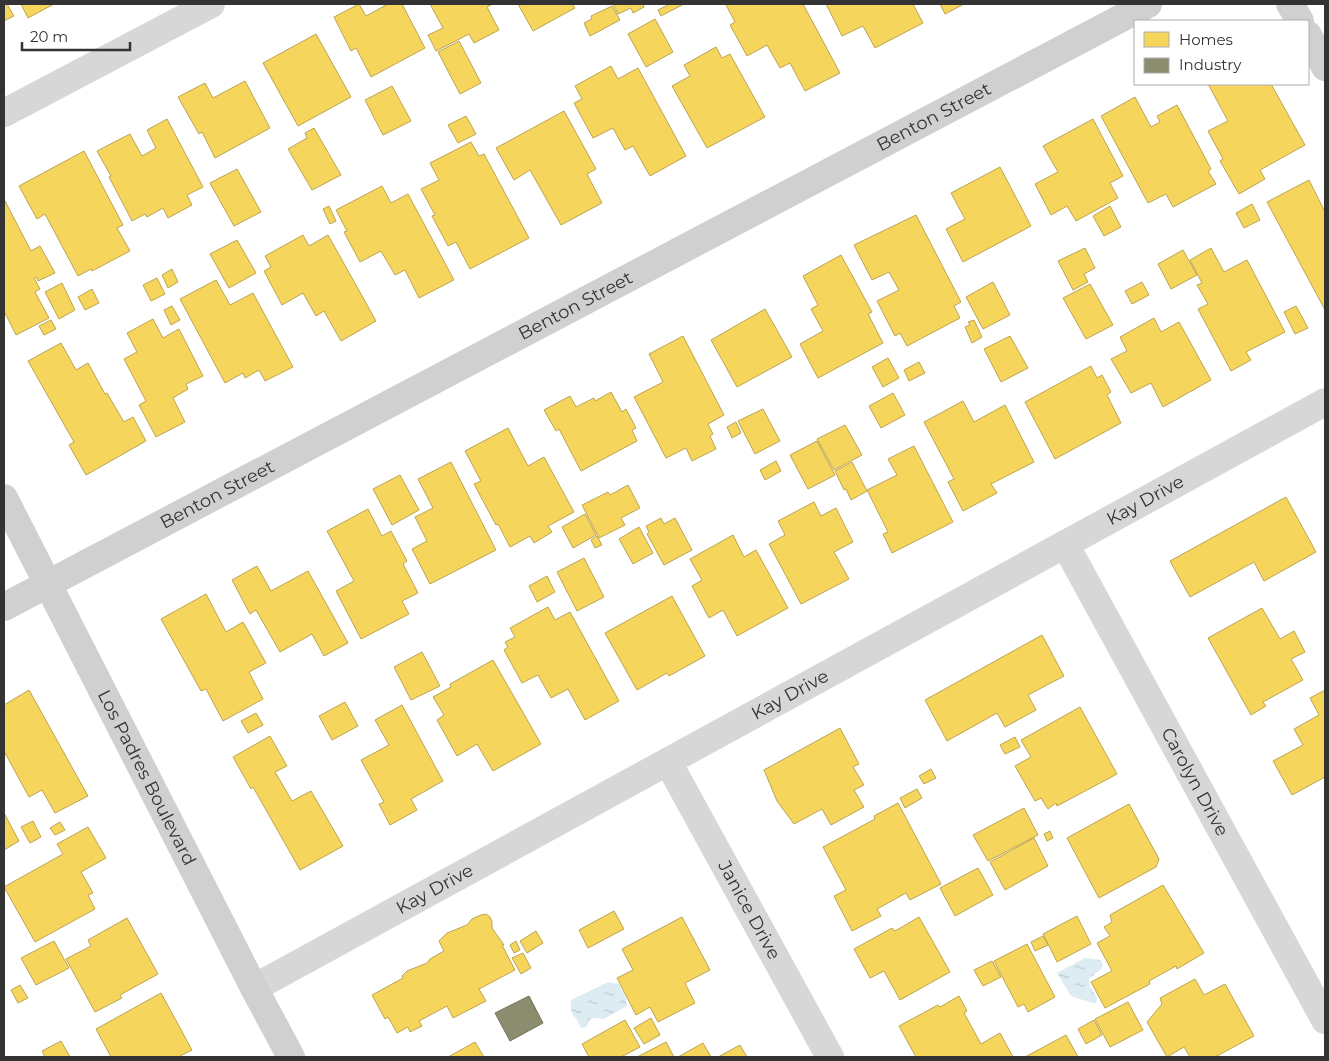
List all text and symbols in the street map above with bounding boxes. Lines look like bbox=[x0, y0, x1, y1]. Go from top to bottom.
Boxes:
scale bar bbox=[22, 20, 130, 52]
legend bbox=[1134, 20, 1309, 85]
text: 20 m bbox=[30, 27, 68, 46]
text: Homes bbox=[1179, 30, 1233, 49]
text: Industry bbox=[1179, 55, 1242, 74]
street label: Benton Street bbox=[873, 78, 995, 156]
street label: Benton Street bbox=[515, 267, 636, 345]
street label: Benton Street bbox=[156, 455, 278, 534]
street label: Kay Drive bbox=[1103, 470, 1188, 530]
street label: Kay Drive bbox=[748, 665, 832, 725]
street label: Los Padres Boulevard bbox=[93, 686, 201, 869]
street label: Carolyn Drive bbox=[1156, 724, 1233, 840]
street label: Janice Drive bbox=[713, 856, 785, 964]
street label: Kay Drive bbox=[392, 859, 477, 919]

